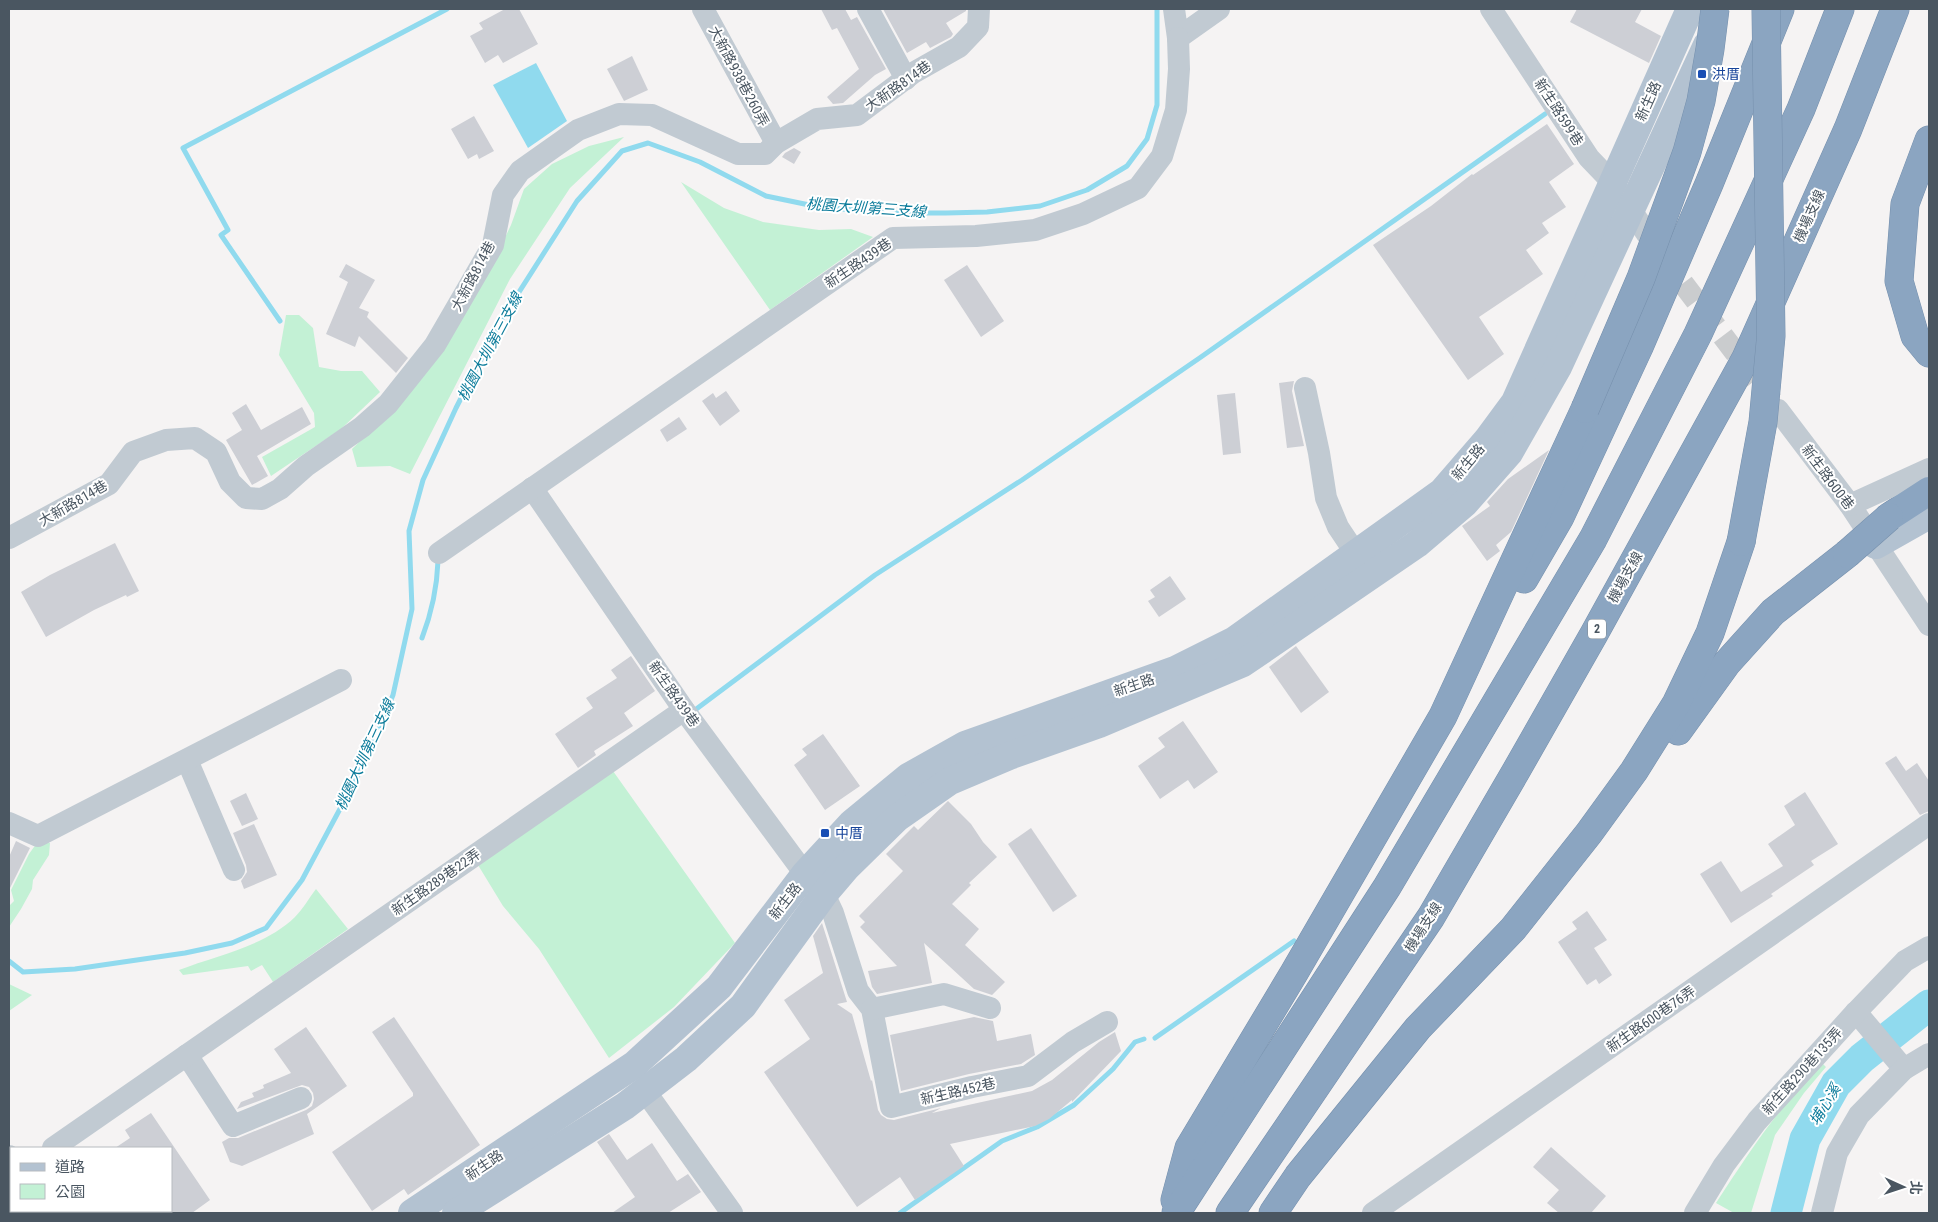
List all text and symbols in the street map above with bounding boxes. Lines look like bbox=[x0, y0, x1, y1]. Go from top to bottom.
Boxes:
street label: 大新路938巷260弄 bbox=[706, 23, 772, 129]
street label: 大新路814巷 bbox=[862, 57, 934, 115]
place label: 洪厝 bbox=[1712, 66, 1740, 82]
marker: 洪厝 bbox=[1696, 68, 1708, 80]
street label: 新生路599巷 bbox=[1531, 75, 1587, 149]
street label: 新生路 bbox=[1632, 79, 1664, 123]
street label: 機場支線 bbox=[1790, 187, 1828, 245]
water label: 桃園大圳第三支線 bbox=[806, 195, 928, 221]
street label: 新生路439巷 bbox=[822, 235, 894, 291]
street label: 大新路814巷 bbox=[448, 238, 498, 314]
water label: 桃園大圳第三支線 bbox=[454, 288, 527, 404]
street label: 新生路 bbox=[1448, 441, 1488, 483]
street label: 新生路600巷 bbox=[1799, 442, 1857, 512]
street label: 大新路814巷 bbox=[36, 477, 110, 529]
street label: 機場支線 bbox=[1604, 549, 1646, 605]
road number: 2 bbox=[1588, 620, 1606, 638]
street label: 新生路439巷 bbox=[645, 658, 703, 730]
street label: 新生路 bbox=[1112, 671, 1156, 699]
water label: 桃園大圳第三支線 bbox=[331, 695, 399, 813]
place label: 中厝 bbox=[835, 825, 863, 841]
marker: 中厝 bbox=[819, 827, 831, 839]
street label: 新生路289巷22弄 bbox=[389, 845, 483, 919]
street label: 新生路 bbox=[766, 880, 804, 922]
street label: 機場支線 bbox=[1401, 899, 1445, 955]
street label: 新生路600巷76弄 bbox=[1604, 982, 1698, 1056]
street label: 新生路290巷135弄 bbox=[1759, 1024, 1845, 1118]
street label: 新生路452巷 bbox=[919, 1075, 997, 1107]
water label: 埔心溪 bbox=[1806, 1079, 1845, 1129]
legend bbox=[10, 1147, 172, 1212]
street label: 新生路 bbox=[462, 1147, 506, 1183]
text: 道路 bbox=[55, 1158, 85, 1176]
north arrow bbox=[1878, 1162, 1928, 1212]
text: 北 bbox=[1908, 1180, 1924, 1195]
text: 公園 bbox=[55, 1183, 85, 1201]

